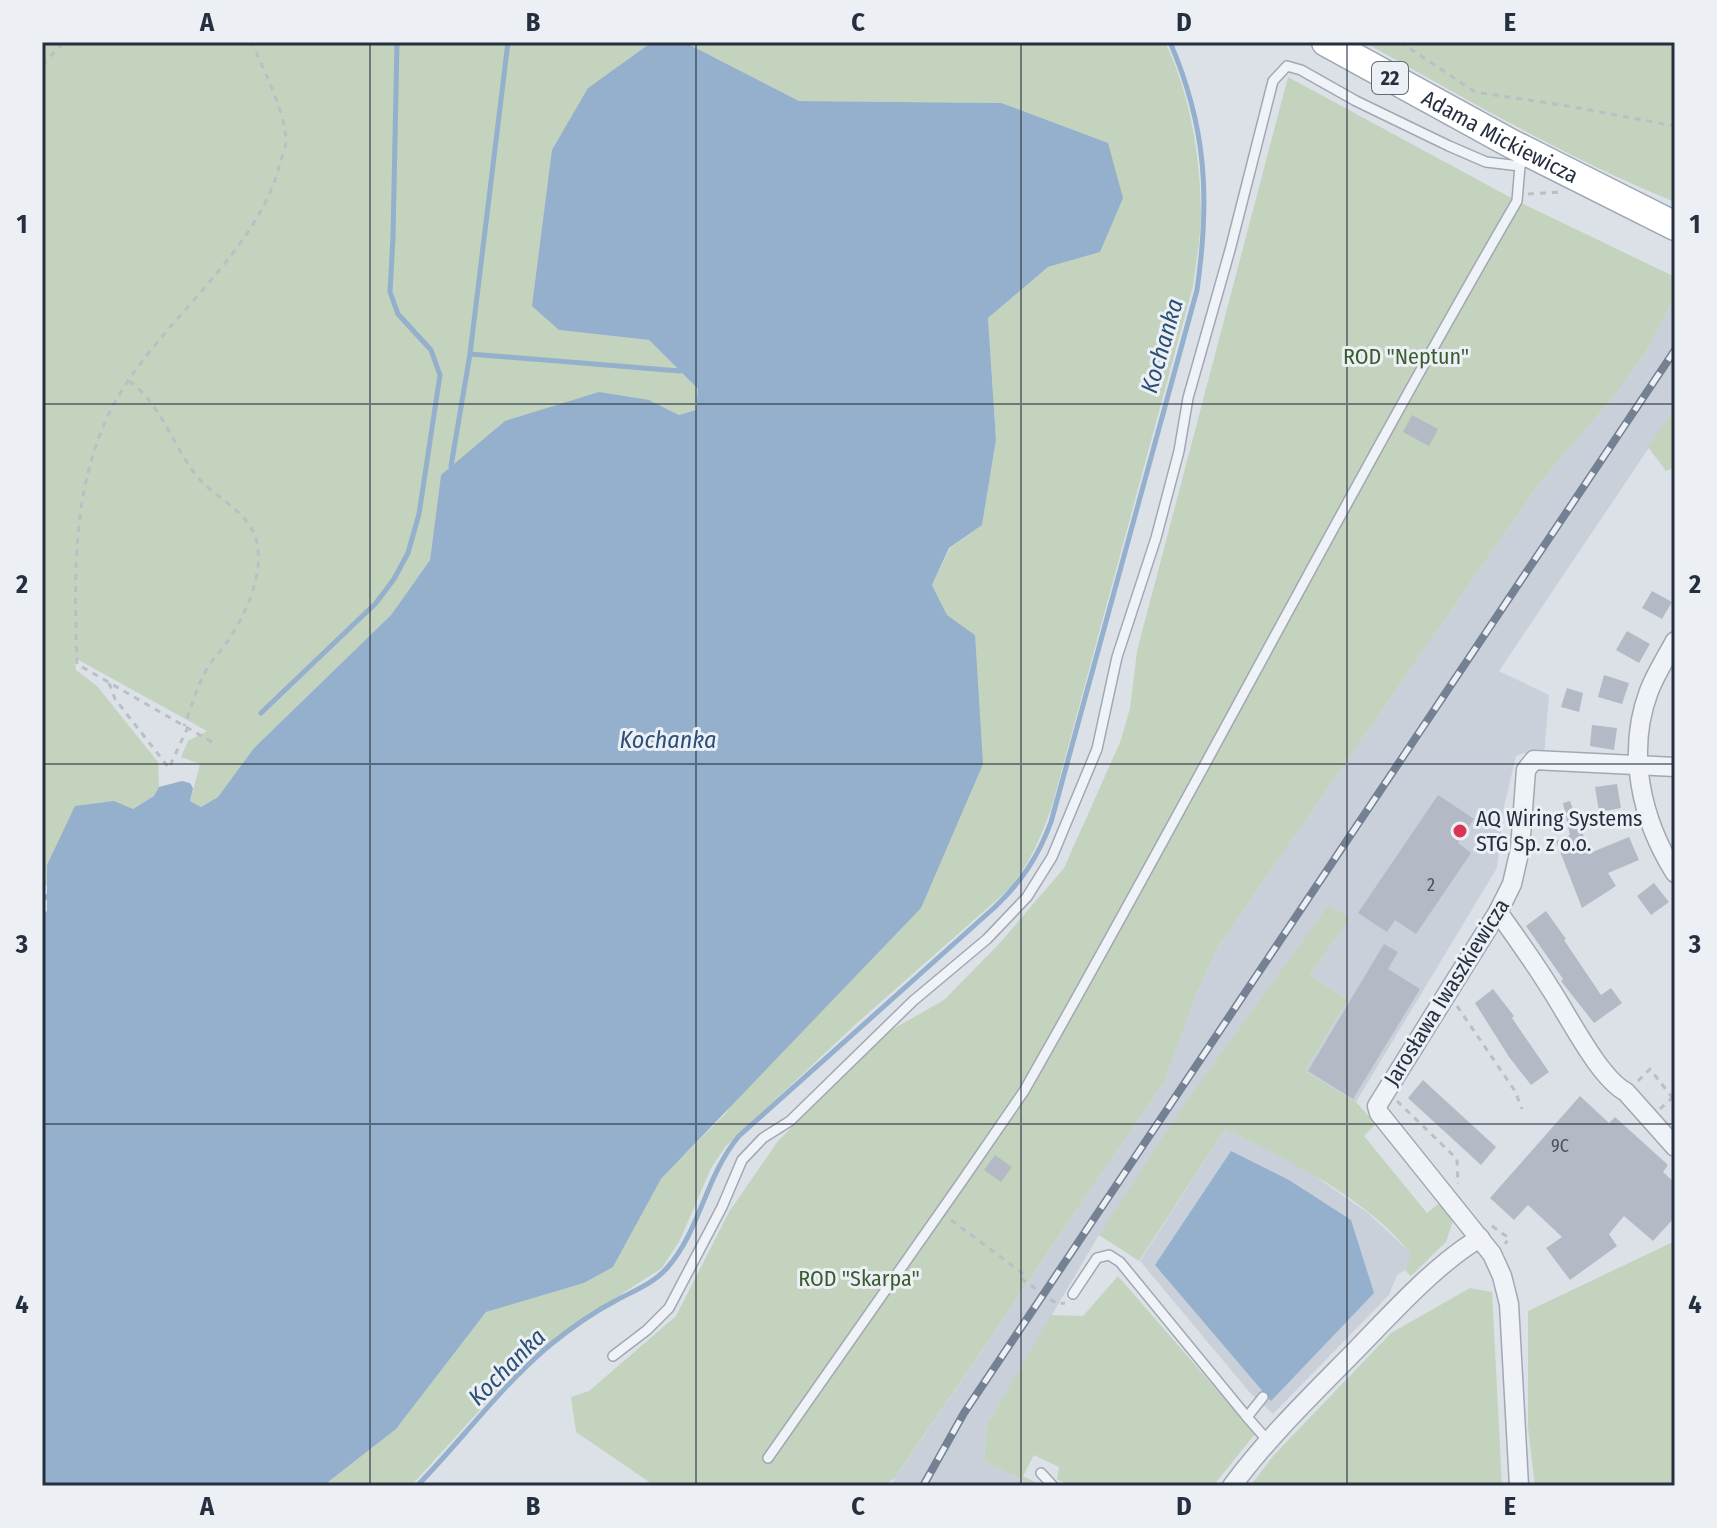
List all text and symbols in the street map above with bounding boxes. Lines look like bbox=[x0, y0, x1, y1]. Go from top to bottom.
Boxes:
text: A bbox=[199, 7, 215, 38]
text: B bbox=[526, 7, 541, 38]
text: C bbox=[851, 7, 865, 38]
text: D bbox=[1176, 7, 1192, 38]
text: E bbox=[1504, 7, 1516, 38]
road number: 22 bbox=[1372, 62, 1408, 94]
street label: Adama Mickiewicza bbox=[1417, 84, 1582, 189]
text: 1 bbox=[17, 209, 28, 240]
text: 1 bbox=[1690, 209, 1701, 240]
water label: Kochanka bbox=[1135, 295, 1189, 397]
park label: ROD "Neptun" bbox=[1343, 343, 1469, 370]
text: 2 bbox=[15, 569, 28, 600]
text: 2 bbox=[1688, 569, 1701, 600]
water label: Kochanka bbox=[619, 726, 717, 754]
place label: AQ Wiring Systems STG Sp. z o.o. bbox=[1476, 805, 1642, 857]
marker: AQ Wiring Systems STG Sp. z o.o. bbox=[1451, 822, 1469, 840]
house number: 2 bbox=[1427, 874, 1435, 896]
street label: Jarosława Iwaszkiewicza bbox=[1378, 894, 1515, 1091]
text: 3 bbox=[15, 929, 28, 960]
text: 3 bbox=[1688, 929, 1701, 960]
house number: 9C bbox=[1551, 1135, 1569, 1157]
park label: ROD "Skarpa" bbox=[798, 1265, 920, 1292]
text: 4 bbox=[15, 1289, 29, 1320]
text: 4 bbox=[1688, 1289, 1702, 1320]
water label: Kochanka bbox=[463, 1323, 551, 1411]
text: A bbox=[199, 1491, 215, 1522]
text: B bbox=[526, 1491, 541, 1522]
text: C bbox=[851, 1491, 865, 1522]
text: D bbox=[1176, 1491, 1192, 1522]
text: E bbox=[1504, 1491, 1516, 1522]

